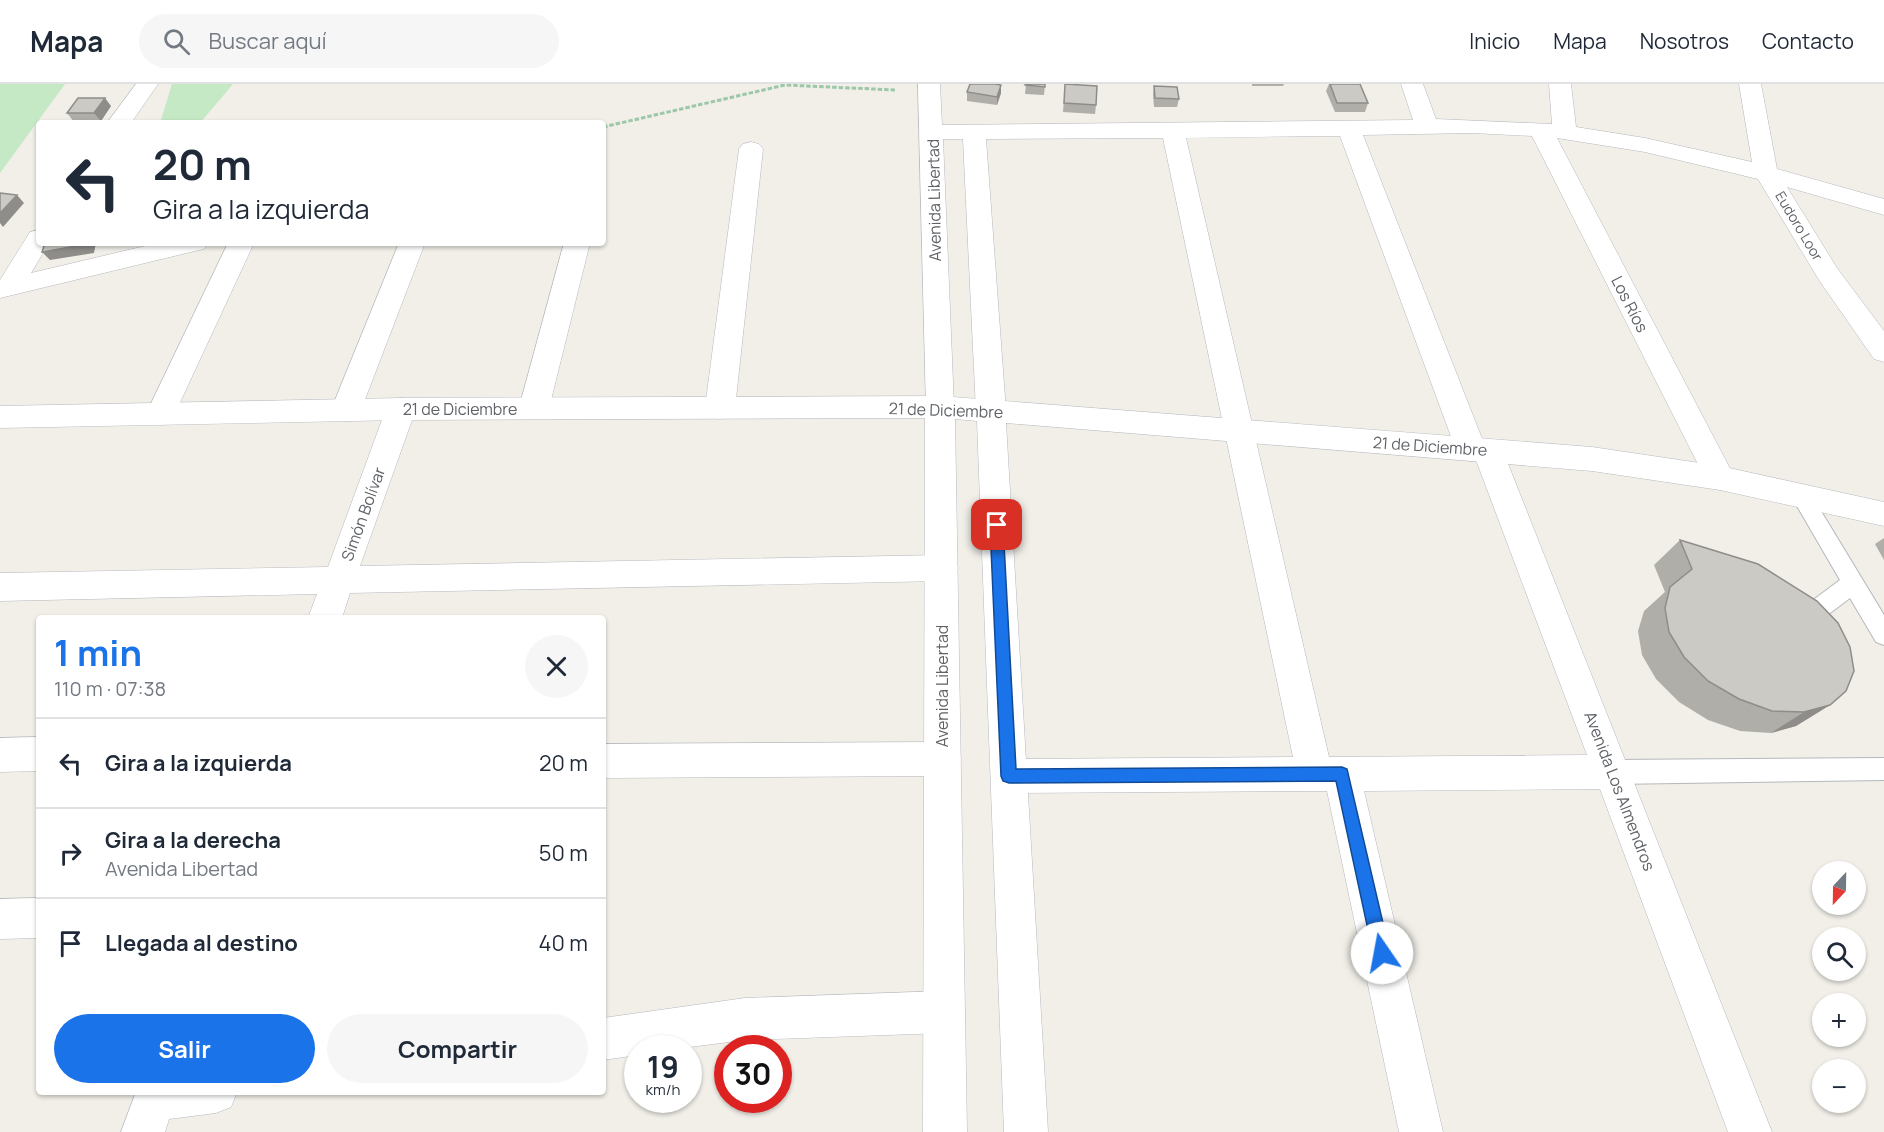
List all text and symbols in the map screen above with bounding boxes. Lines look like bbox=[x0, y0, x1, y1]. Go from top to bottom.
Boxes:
search box bbox=[139, 14, 559, 68]
text: Mapa bbox=[30, 22, 103, 60]
icon: search bbox=[160, 25, 193, 58]
text: Buscar aquí bbox=[208, 26, 327, 56]
text: Inicio bbox=[1469, 27, 1520, 55]
text: Mapa bbox=[1553, 27, 1607, 55]
text: Nosotros bbox=[1640, 27, 1729, 55]
text: Contacto bbox=[1762, 27, 1854, 55]
text: 20 m bbox=[153, 135, 252, 193]
street label: Avenida Libertad bbox=[922, 139, 946, 261]
icon: left bbox=[54, 144, 132, 222]
street label: Eudoro Loor bbox=[1771, 188, 1828, 264]
text: Gira a la izquierda bbox=[153, 190, 369, 227]
street label: Los Ríos bbox=[1606, 272, 1654, 336]
street label: 21 de Diciembre bbox=[888, 397, 1004, 423]
street label: 21 de Diciembre bbox=[403, 398, 517, 420]
street label: 21 de Diciembre bbox=[1372, 431, 1488, 461]
street label: Simón Bolívar bbox=[336, 464, 390, 564]
pin bbox=[971, 499, 1022, 550]
icon: arrive bbox=[980, 508, 1013, 541]
street label: Avenida Libertad bbox=[931, 625, 953, 747]
text: 1 min bbox=[54, 628, 142, 677]
button: close bbox=[525, 635, 588, 698]
text: 110 m · 07:38 bbox=[54, 675, 166, 702]
street label: Avenida Los Almendros bbox=[1579, 708, 1661, 874]
icon: left bbox=[54, 747, 87, 780]
text: Gira a la izquierda bbox=[105, 748, 292, 778]
text: 20 m bbox=[539, 748, 588, 778]
text: Gira a la derecha bbox=[105, 825, 281, 855]
icon: right bbox=[54, 837, 87, 870]
text: 50 m bbox=[539, 838, 588, 868]
text: Avenida Libertad bbox=[105, 855, 258, 882]
north arrow bbox=[1812, 861, 1866, 915]
map controls bbox=[1812, 861, 1866, 1113]
position arrow bbox=[1350, 921, 1414, 985]
icon: arrive bbox=[54, 927, 87, 960]
button: search bbox=[1812, 927, 1866, 981]
text: Llegada al destino bbox=[105, 928, 298, 958]
text: 40 m bbox=[539, 928, 588, 958]
button: + bbox=[1812, 993, 1866, 1047]
button: Salir bbox=[54, 1014, 315, 1083]
button: Compartir bbox=[327, 1014, 588, 1083]
speed limit sign: 30 bbox=[714, 1035, 792, 1113]
text: 19 bbox=[647, 1046, 679, 1087]
button: − bbox=[1812, 1059, 1866, 1113]
text: km/h bbox=[646, 1079, 680, 1100]

